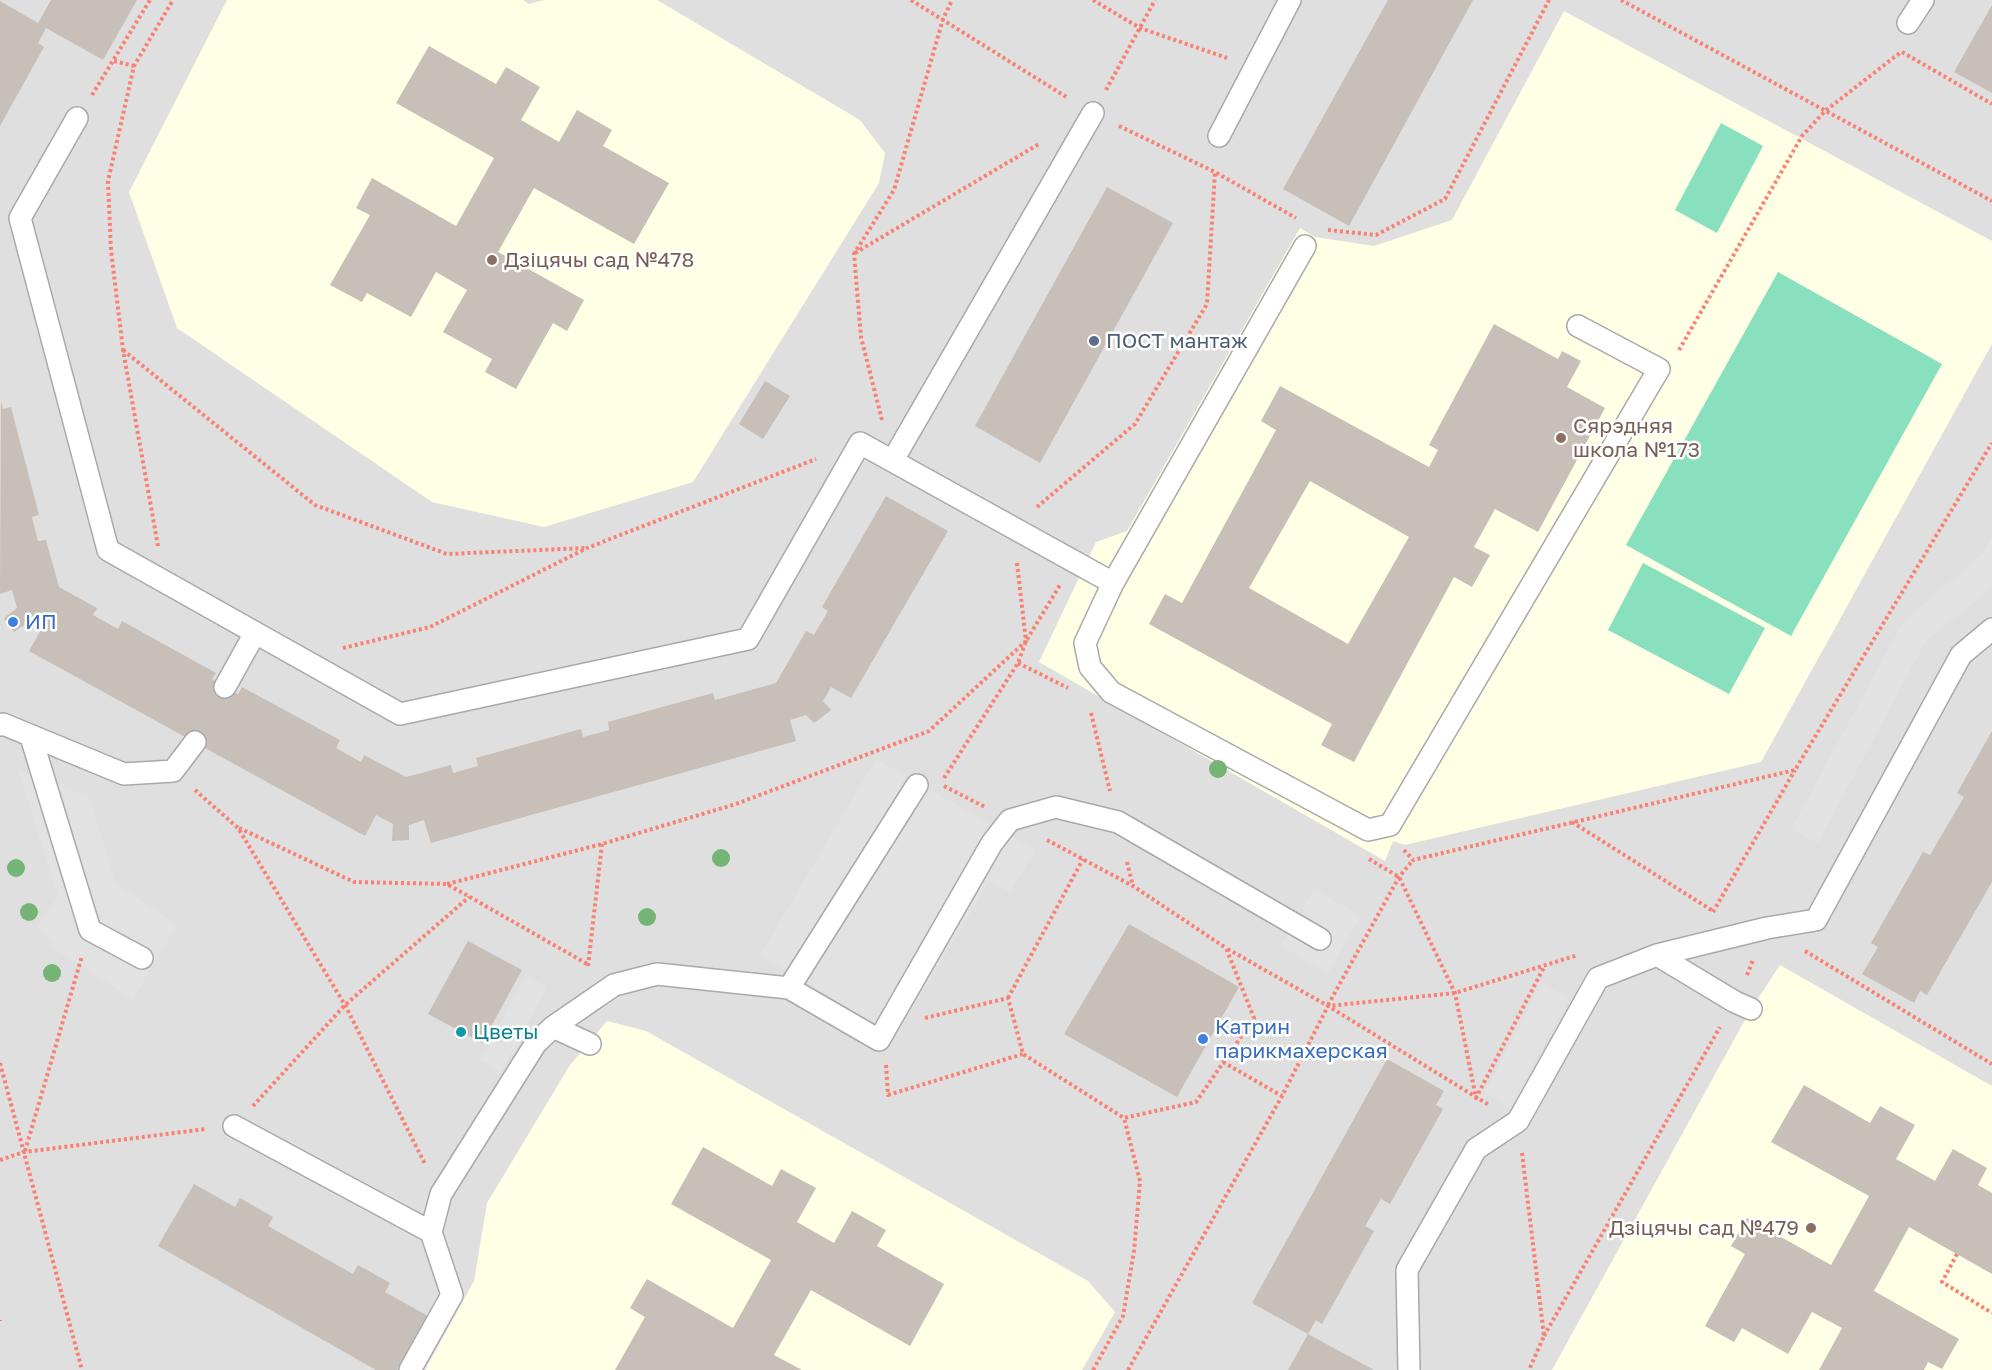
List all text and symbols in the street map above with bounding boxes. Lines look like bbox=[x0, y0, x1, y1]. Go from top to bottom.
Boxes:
place label: Дзіцячы сад №478 bbox=[504, 247, 694, 273]
marker: Дзіцячы сад №478 bbox=[485, 253, 499, 267]
place label: ПОСТ мантаж bbox=[1106, 328, 1248, 354]
marker: ПОСТ мантаж bbox=[1087, 334, 1101, 348]
place label: Сярэдняя школа №173 bbox=[1573, 413, 1700, 463]
marker: Сярэдняя школа №173 bbox=[1554, 431, 1568, 445]
place label: ИП bbox=[25, 609, 57, 635]
marker: ИП bbox=[6, 615, 20, 629]
place label: Катрин парикмахерская bbox=[1215, 1014, 1388, 1064]
place label: Цветы bbox=[473, 1019, 539, 1045]
marker: Цветы bbox=[454, 1025, 468, 1039]
marker: Катрин парикмахерская bbox=[1196, 1032, 1210, 1046]
place label: Дзіцячы сад №479 bbox=[1609, 1215, 1799, 1241]
marker: Дзіцячы сад №479 bbox=[1804, 1221, 1818, 1235]

